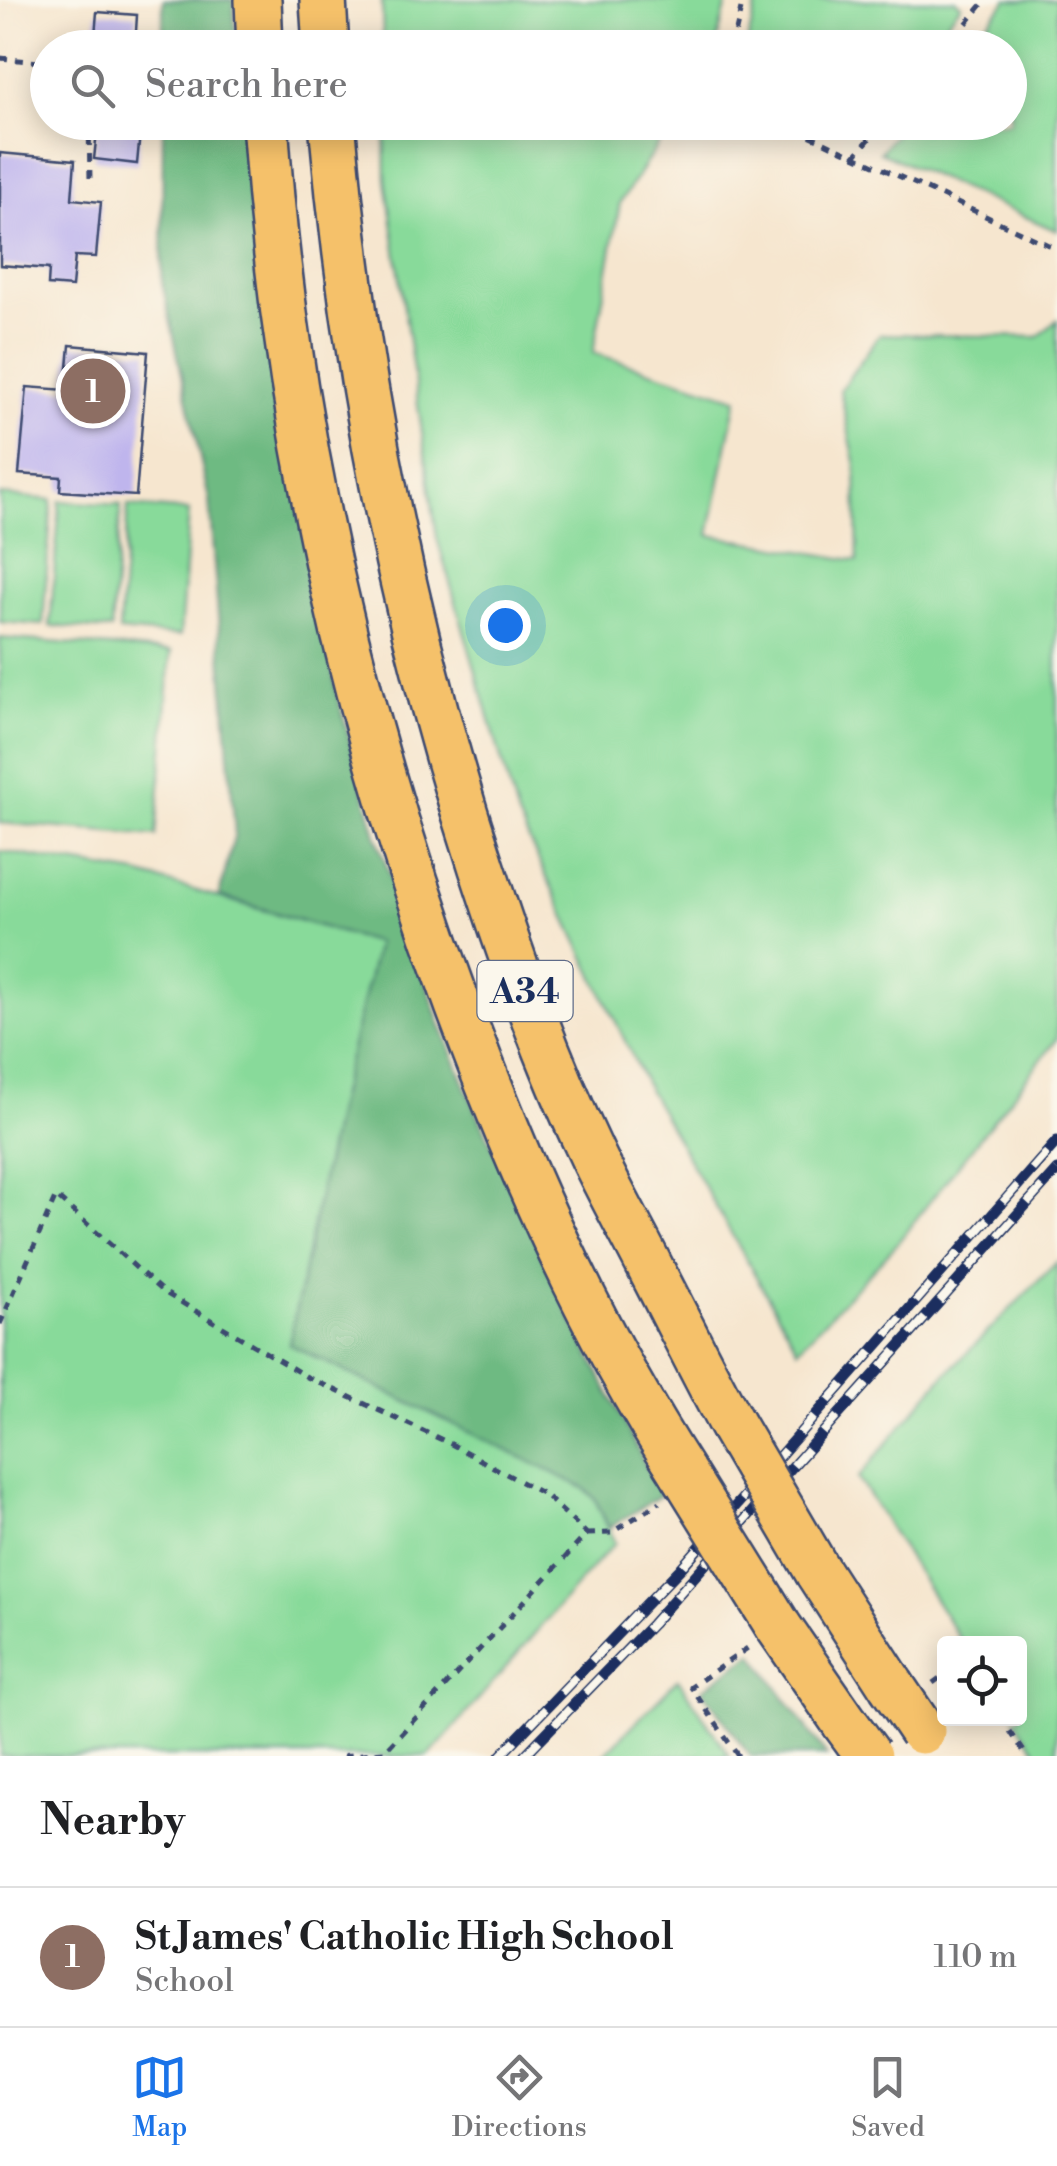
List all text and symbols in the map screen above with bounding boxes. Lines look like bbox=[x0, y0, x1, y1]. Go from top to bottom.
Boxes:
search box bbox=[30, 30, 1027, 140]
icon: search bbox=[65, 58, 120, 113]
text: Search here bbox=[145, 62, 348, 109]
pin: 1 bbox=[61, 354, 126, 428]
your location bbox=[480, 600, 531, 651]
road number: A34 bbox=[478, 961, 572, 1021]
map controls bbox=[937, 1636, 1027, 1726]
button: locate bbox=[937, 1636, 1027, 1726]
text: Nearby bbox=[40, 1795, 185, 1848]
text: St James' Catholic High School bbox=[135, 1914, 673, 1961]
text: 1 bbox=[65, 1937, 80, 1977]
text: 110 m bbox=[934, 1937, 1017, 1977]
text: School bbox=[135, 1961, 234, 2001]
tab: Map bbox=[132, 2050, 187, 2145]
tab: Directions bbox=[452, 2050, 587, 2145]
tab: Saved bbox=[851, 2050, 925, 2145]

